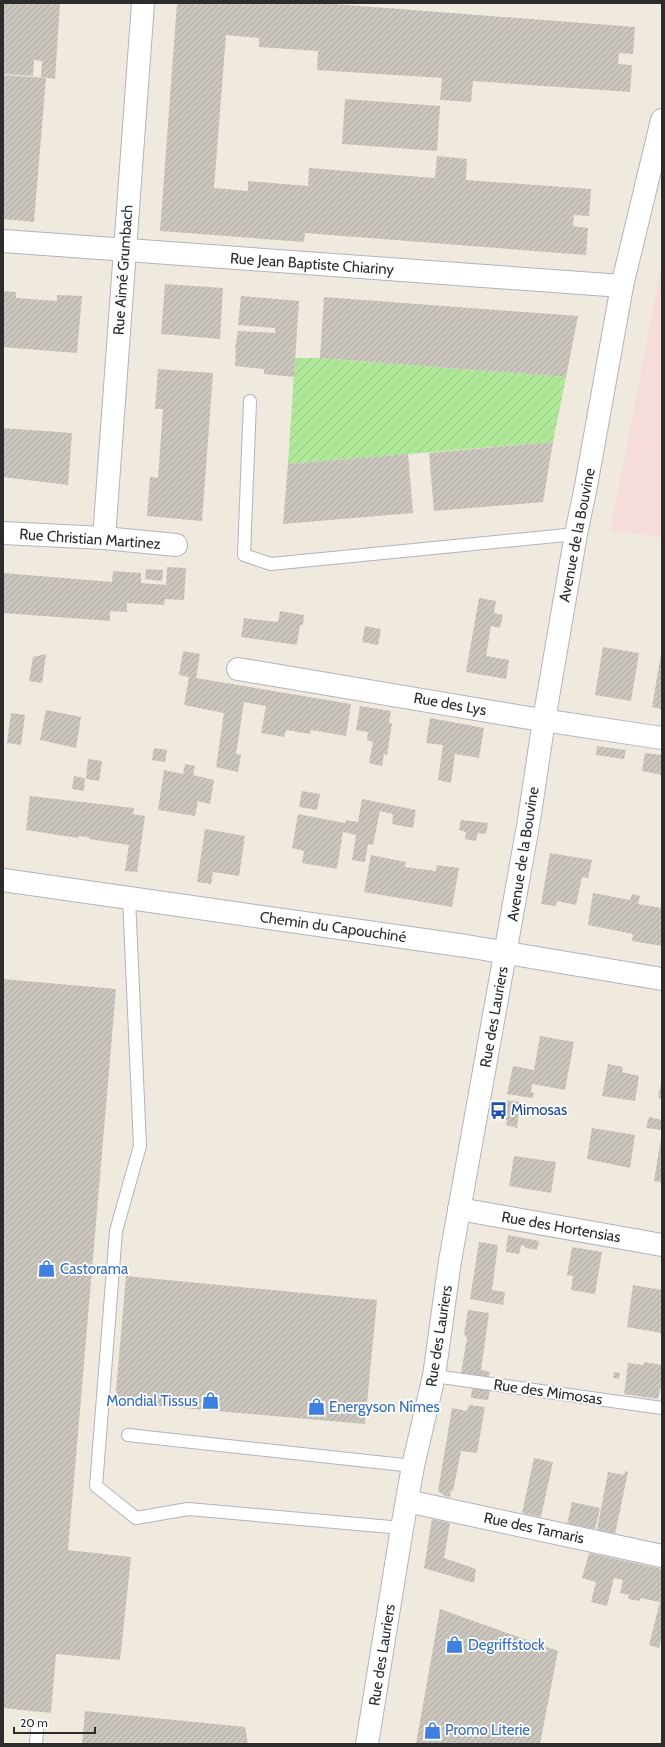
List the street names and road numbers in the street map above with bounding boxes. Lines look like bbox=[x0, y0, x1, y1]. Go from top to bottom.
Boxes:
street label: Rue Aimé Grumbach bbox=[109, 204, 137, 336]
street label: Rue Jean Baptiste Chiariny bbox=[229, 249, 395, 279]
street label: Avenue de la Bouvine bbox=[555, 466, 599, 604]
street label: Rue Christian Martinez bbox=[19, 525, 161, 553]
street label: Rue des Lys bbox=[412, 689, 488, 719]
street label: Avenue de la Bouvine bbox=[503, 785, 543, 923]
street label: Chemin du Capouchiné bbox=[259, 908, 408, 946]
street label: Rue des Lauriers bbox=[476, 965, 512, 1069]
street label: Rue des Hortensias bbox=[500, 1208, 622, 1246]
street label: Rue des Lauriers bbox=[422, 1284, 456, 1388]
street label: Rue des Mimosas bbox=[492, 1375, 604, 1409]
street label: Rue des Tamaris bbox=[482, 1509, 586, 1547]
street label: Rue des Lauriers bbox=[365, 1603, 399, 1707]

